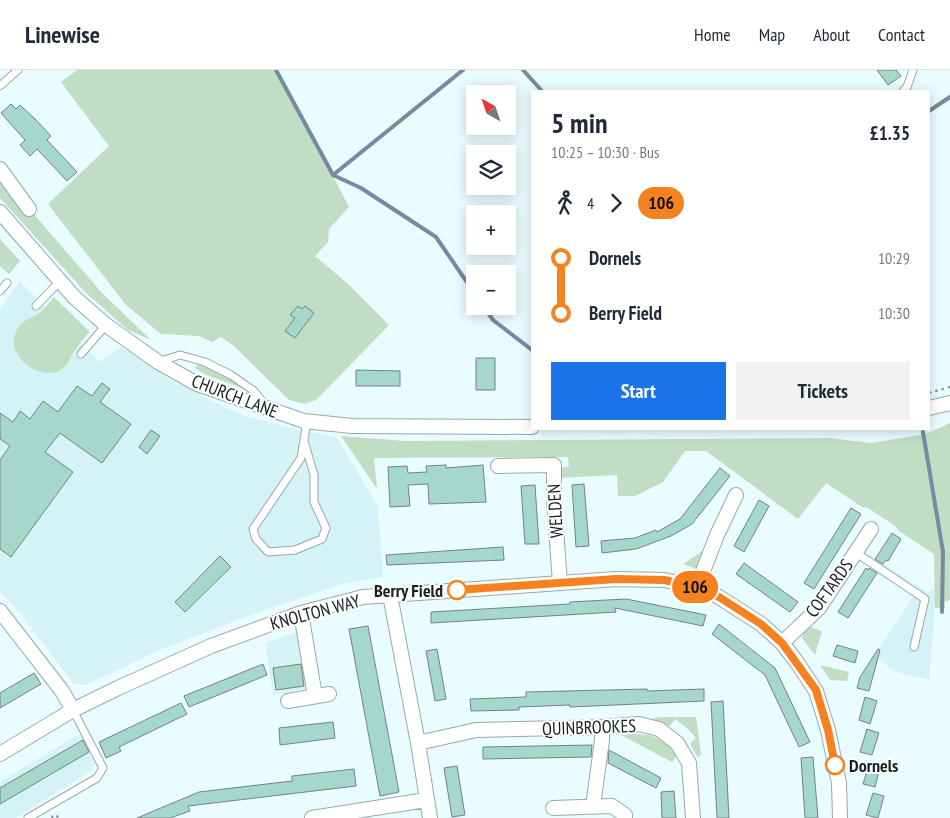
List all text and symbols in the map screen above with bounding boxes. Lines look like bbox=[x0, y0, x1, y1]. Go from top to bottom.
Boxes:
text: Linewise bbox=[25, 19, 100, 50]
text: Home bbox=[694, 23, 731, 46]
text: Map bbox=[759, 23, 785, 46]
text: About bbox=[813, 23, 850, 46]
text: Contact bbox=[878, 23, 925, 46]
north arrow bbox=[466, 85, 516, 135]
map controls bbox=[466, 85, 516, 315]
text: 5 min bbox=[551, 104, 608, 141]
text: £1.35 bbox=[870, 121, 910, 145]
text: 10:25 – 10:30 · Bus bbox=[551, 142, 659, 162]
button: layers bbox=[466, 145, 516, 195]
icon: walk bbox=[551, 189, 579, 217]
icon: forward bbox=[602, 189, 630, 217]
text: 106 bbox=[648, 191, 674, 214]
text: 4 bbox=[587, 193, 594, 213]
button: + bbox=[466, 205, 516, 255]
text: Dornels bbox=[589, 246, 641, 270]
text: 10:29 bbox=[878, 248, 910, 268]
button: − bbox=[466, 265, 516, 315]
text: Berry Field bbox=[589, 301, 662, 325]
text: 10:30 bbox=[878, 303, 910, 323]
button: Start bbox=[551, 362, 726, 420]
button: Tickets bbox=[736, 362, 910, 420]
street label: CHURCH LANE bbox=[189, 369, 281, 423]
street label: WELDEN bbox=[542, 483, 568, 539]
street label: COFTARDS bbox=[800, 554, 858, 622]
line badge: 106 bbox=[666, 571, 724, 603]
text: 106 bbox=[682, 575, 708, 598]
place label: Berry Field bbox=[374, 579, 443, 602]
marker: Berry Field bbox=[447, 580, 467, 600]
street label: KNOLTON WAY bbox=[268, 589, 363, 635]
street label: QUINBROOKES bbox=[542, 714, 637, 740]
place label: Dornels bbox=[849, 754, 898, 777]
marker: Dornels bbox=[825, 755, 845, 775]

